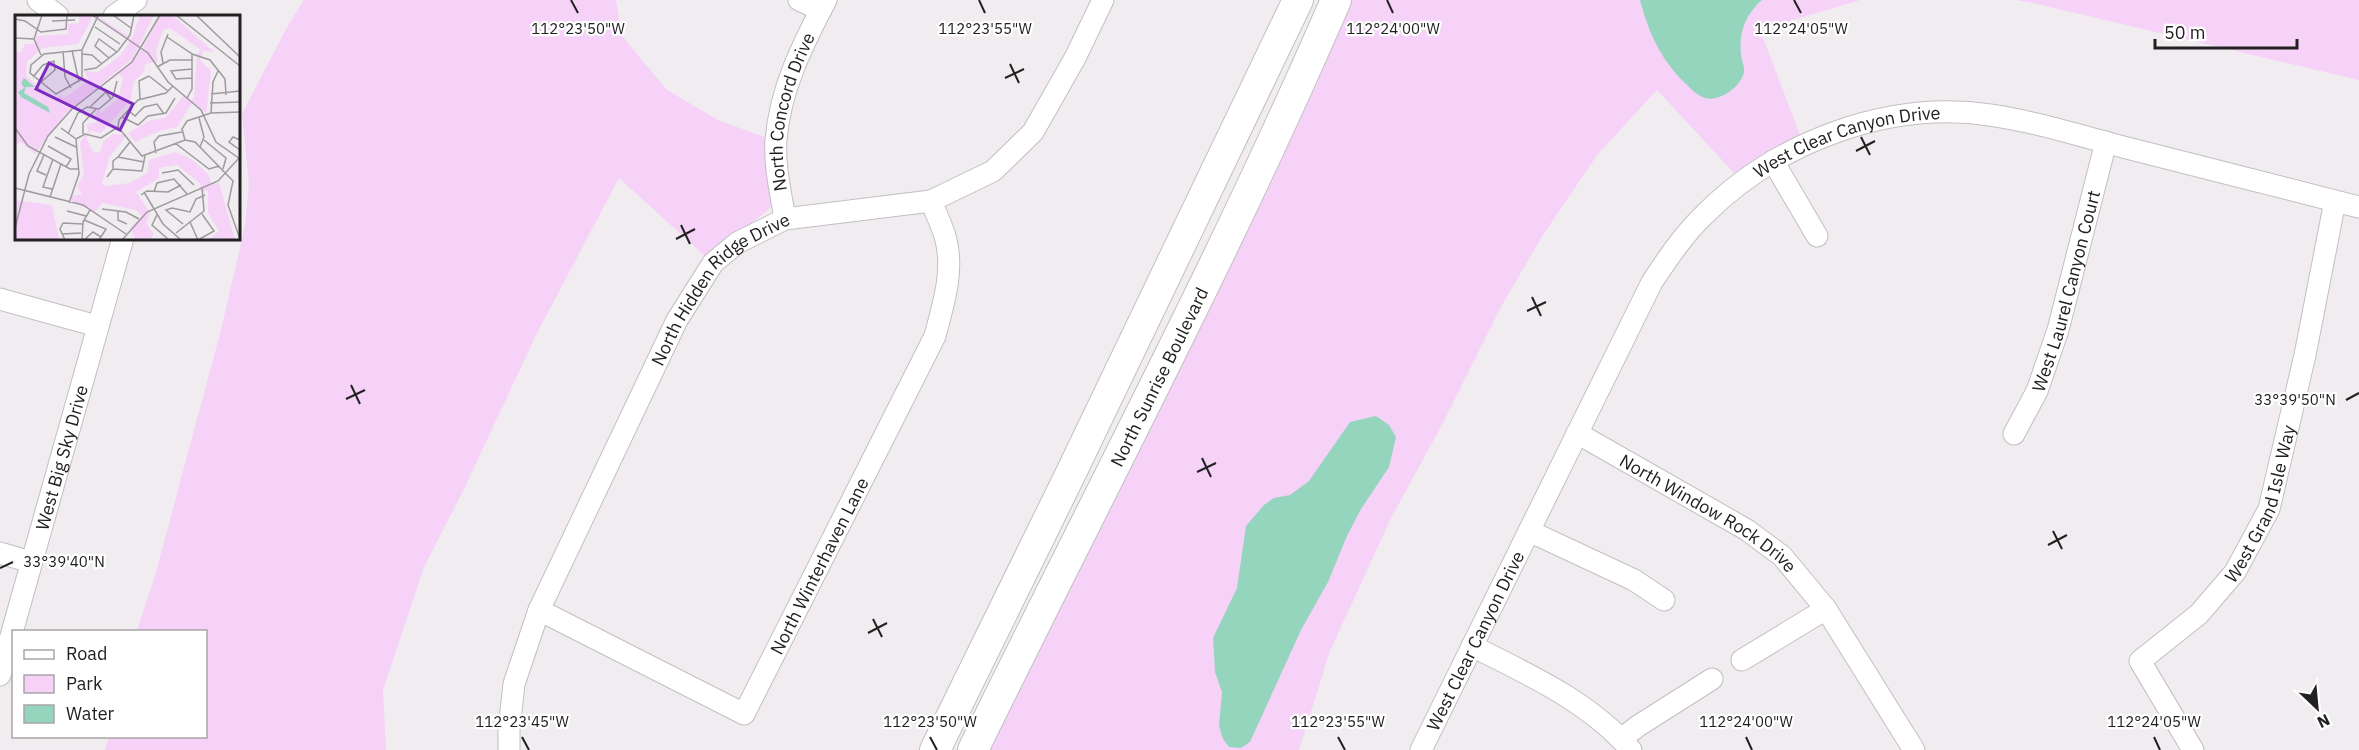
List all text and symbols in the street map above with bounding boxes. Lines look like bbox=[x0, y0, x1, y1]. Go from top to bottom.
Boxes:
scale bar bbox=[2155, 12, 2298, 50]
inset map bbox=[15, 15, 240, 240]
text: 112°23'50"W bbox=[531, 19, 625, 38]
text: 112°23'55"W bbox=[938, 19, 1032, 38]
text: 112°24'00"W bbox=[1346, 19, 1440, 38]
text: 112°24'05"W bbox=[1754, 19, 1848, 38]
text: 50 m bbox=[2164, 21, 2206, 44]
street label: North Concord Drive bbox=[764, 28, 819, 193]
street label: West Clear Canyon Drive bbox=[1749, 101, 1941, 182]
street label: West Laurel Canyon Court bbox=[2026, 188, 2105, 395]
street label: North Hidden Ridge Drive bbox=[646, 207, 793, 369]
street label: North Sunrise Boulevard bbox=[1105, 283, 1213, 470]
street label: West Big Sky Drive bbox=[30, 382, 93, 533]
text: 33°39'50"N bbox=[2254, 390, 2336, 409]
street label: West Grand Isle Way bbox=[2220, 423, 2300, 587]
street label: North Window Rock Drive bbox=[1616, 448, 1802, 577]
street label: North Winterhaven Lane bbox=[765, 473, 873, 658]
street label: West Clear Canyon Drive bbox=[1421, 547, 1529, 734]
text: 33°39'40"N bbox=[23, 552, 105, 571]
legend bbox=[12, 630, 207, 738]
text: Road bbox=[66, 642, 107, 665]
text: Park bbox=[66, 672, 103, 695]
north arrow bbox=[2287, 678, 2347, 738]
text: Water bbox=[66, 702, 115, 725]
text: N bbox=[2314, 710, 2333, 733]
text: 112°23'45"W bbox=[475, 712, 569, 731]
text: 112°23'50"W bbox=[883, 712, 977, 731]
text: 112°23'55"W bbox=[1291, 712, 1385, 731]
text: 112°24'00"W bbox=[1699, 712, 1793, 731]
text: 112°24'05"W bbox=[2107, 712, 2201, 731]

